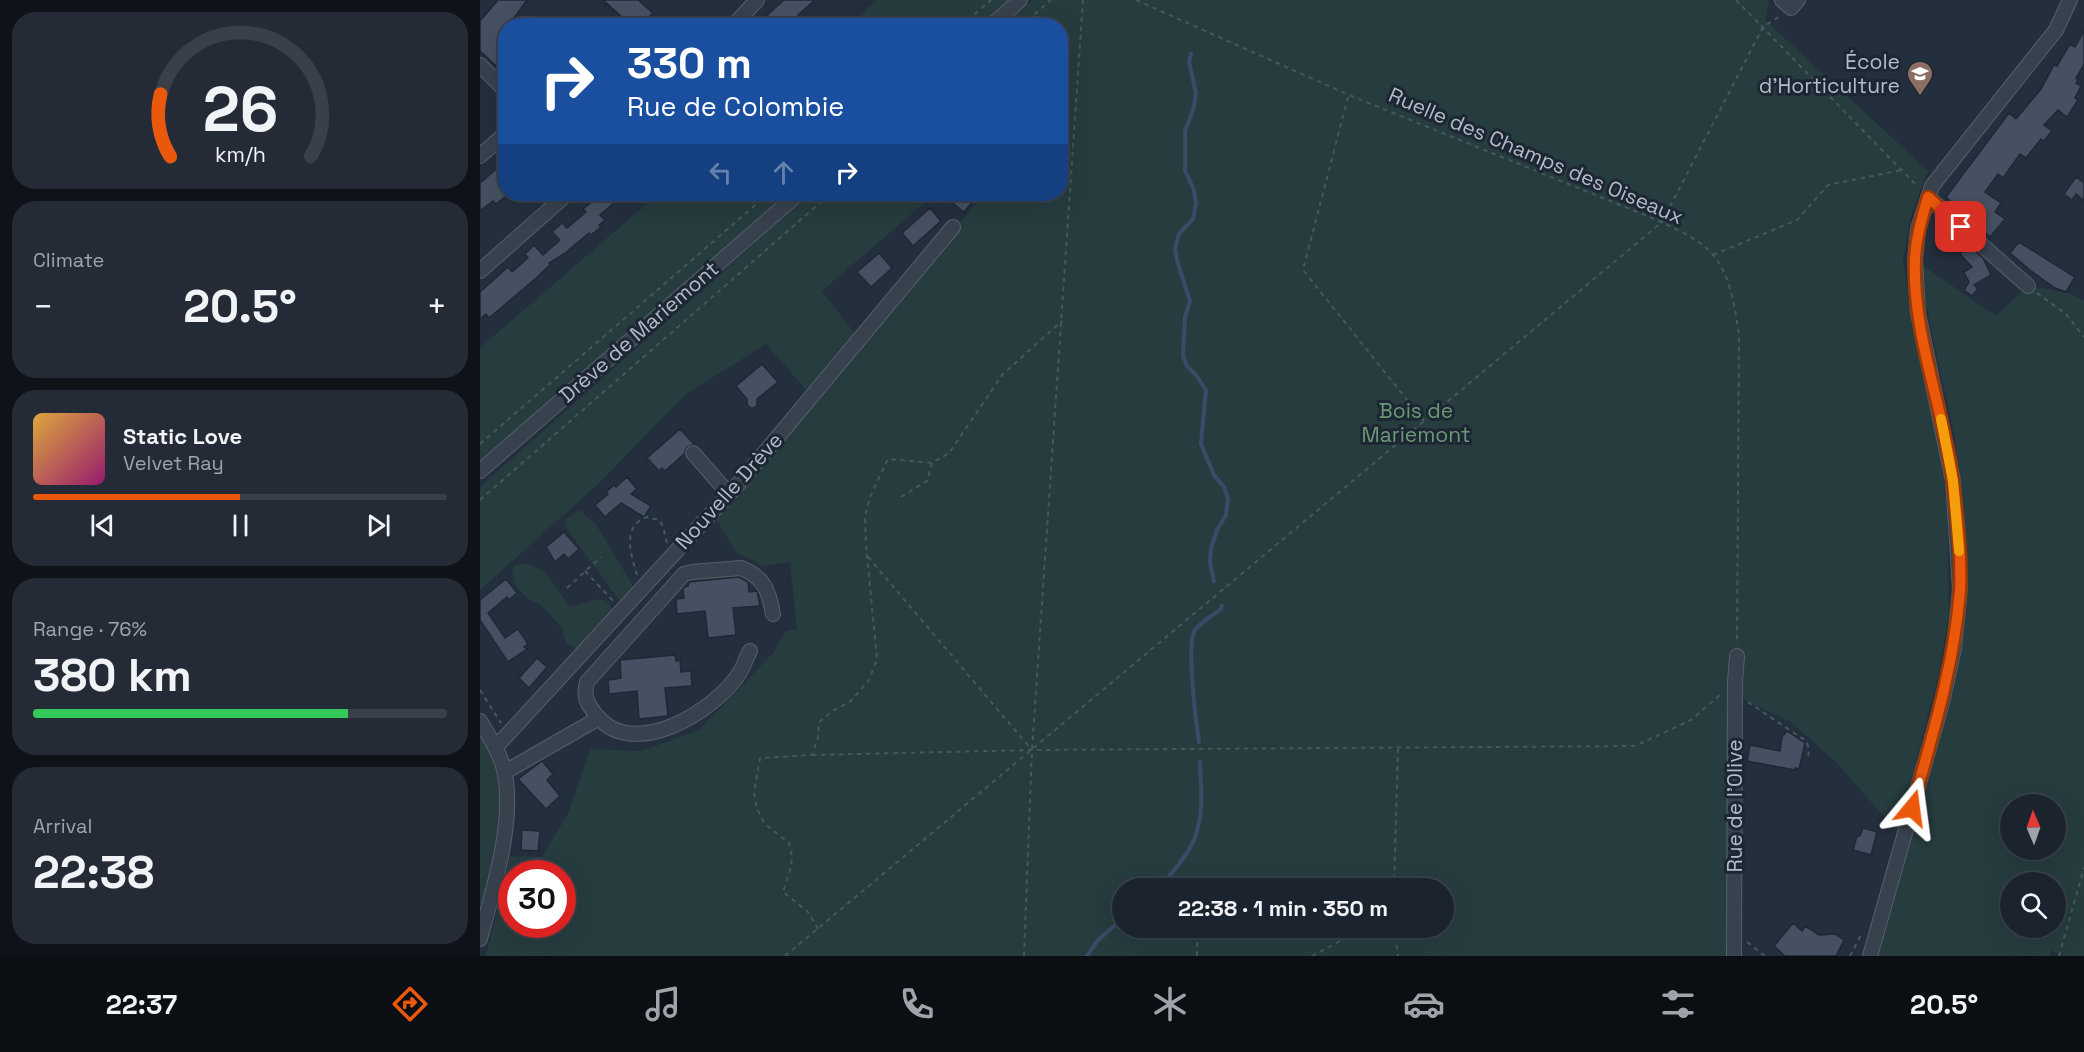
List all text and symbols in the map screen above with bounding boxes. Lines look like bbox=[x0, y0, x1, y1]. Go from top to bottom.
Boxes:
text: 330 m bbox=[627, 37, 752, 90]
icon: right bbox=[528, 42, 606, 120]
place label: École d'Horticulture bbox=[1759, 48, 1900, 99]
school or university icon: École d'Horticulture bbox=[1905, 59, 1935, 97]
text: 26 bbox=[202, 71, 278, 150]
street label: Ruelle des Champs des Oiseaux bbox=[1385, 81, 1688, 230]
text: Rue de Colombie bbox=[627, 89, 844, 124]
text: km/h bbox=[214, 142, 266, 169]
icon: left bbox=[704, 156, 737, 189]
icon: ahead bbox=[767, 156, 800, 189]
icon: right bbox=[830, 156, 863, 189]
pin bbox=[1935, 201, 1986, 252]
icon: arrive bbox=[1944, 210, 1977, 243]
text: Climate bbox=[33, 247, 104, 273]
street label: Drève de Mariemont bbox=[553, 255, 724, 408]
text: 20.5° bbox=[183, 278, 297, 335]
text: − bbox=[33, 286, 53, 328]
text: + bbox=[427, 286, 447, 328]
park label: Bois de Mariemont bbox=[1361, 397, 1471, 448]
text: Static Love bbox=[123, 422, 242, 450]
street label: Nouvelle Drève bbox=[669, 427, 788, 555]
text: Velvet Ray bbox=[123, 450, 224, 476]
icon: previous bbox=[86, 509, 119, 542]
icon: pause bbox=[224, 509, 257, 542]
icon: next bbox=[362, 509, 395, 542]
text: Range · 76% bbox=[33, 616, 147, 642]
text: 380 km bbox=[33, 647, 192, 704]
street label: Rue de l'Olive bbox=[1721, 739, 1748, 873]
position arrow bbox=[1880, 776, 1944, 840]
north arrow bbox=[2000, 794, 2066, 860]
map controls bbox=[2000, 794, 2066, 938]
text: Arrival bbox=[33, 813, 92, 839]
text: 22:38 bbox=[33, 844, 154, 901]
speed limit sign: 30 bbox=[498, 860, 576, 938]
button: search bbox=[2000, 872, 2066, 938]
text: 22:38 · 1 min · 350 m bbox=[1178, 894, 1388, 922]
icon: directions bbox=[389, 983, 431, 1025]
icon: music bbox=[642, 983, 684, 1025]
icon: phone bbox=[896, 983, 938, 1025]
icon: climate bbox=[1149, 983, 1191, 1025]
icon: car bbox=[1403, 983, 1445, 1025]
icon: filters bbox=[1657, 983, 1699, 1025]
text: 22:37 bbox=[106, 987, 177, 1022]
text: 20.5° bbox=[1910, 987, 1978, 1022]

